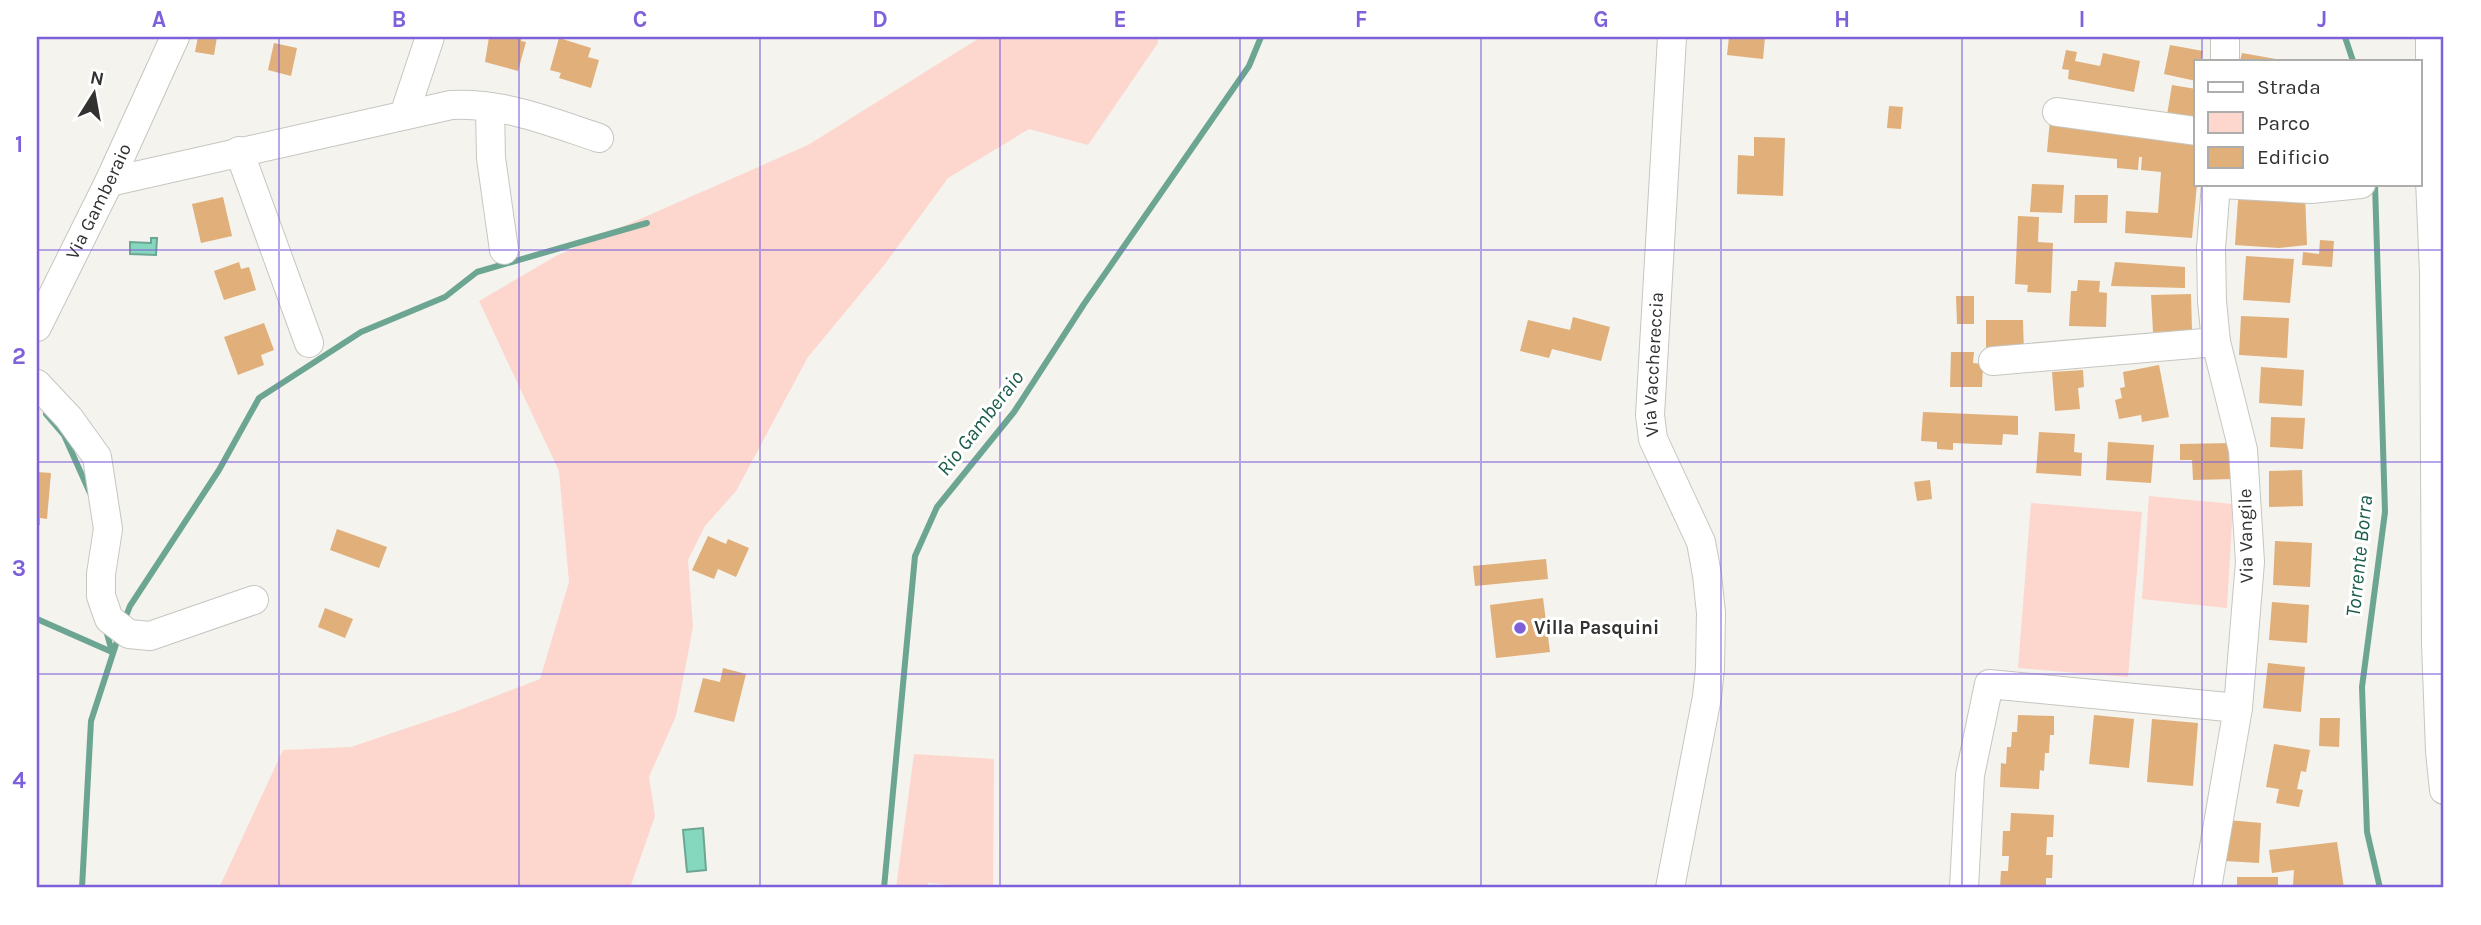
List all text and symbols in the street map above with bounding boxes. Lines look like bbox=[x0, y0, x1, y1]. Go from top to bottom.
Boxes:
text: A bbox=[152, 6, 166, 33]
text: B bbox=[392, 6, 406, 33]
text: C bbox=[633, 6, 647, 33]
text: D bbox=[872, 6, 888, 33]
text: E bbox=[1113, 6, 1127, 33]
text: F bbox=[1355, 6, 1367, 33]
text: G bbox=[1593, 6, 1609, 33]
text: H bbox=[1834, 6, 1850, 33]
text: I bbox=[2078, 6, 2086, 33]
text: J bbox=[2317, 6, 2327, 33]
north arrow bbox=[60, 60, 130, 130]
legend bbox=[2194, 60, 2422, 186]
text: N bbox=[88, 66, 106, 90]
text: Strada bbox=[2257, 75, 2321, 99]
text: Parco bbox=[2257, 111, 2310, 135]
text: 1 bbox=[15, 131, 23, 158]
street label: Via Gamberaio bbox=[61, 140, 136, 263]
text: Edificio bbox=[2257, 145, 2330, 169]
street label: Via Vacchereccia bbox=[1638, 291, 1668, 438]
text: 2 bbox=[12, 343, 26, 370]
water label: Rio Gamberaio bbox=[931, 365, 1029, 480]
street label: Via Vangile bbox=[2234, 488, 2258, 584]
water label: Torrente Borra bbox=[2341, 494, 2377, 618]
text: 3 bbox=[12, 555, 26, 582]
place label: Villa Pasquini bbox=[1534, 617, 1659, 639]
marker: Villa Pasquini bbox=[1512, 620, 1528, 636]
text: 4 bbox=[12, 767, 26, 794]

